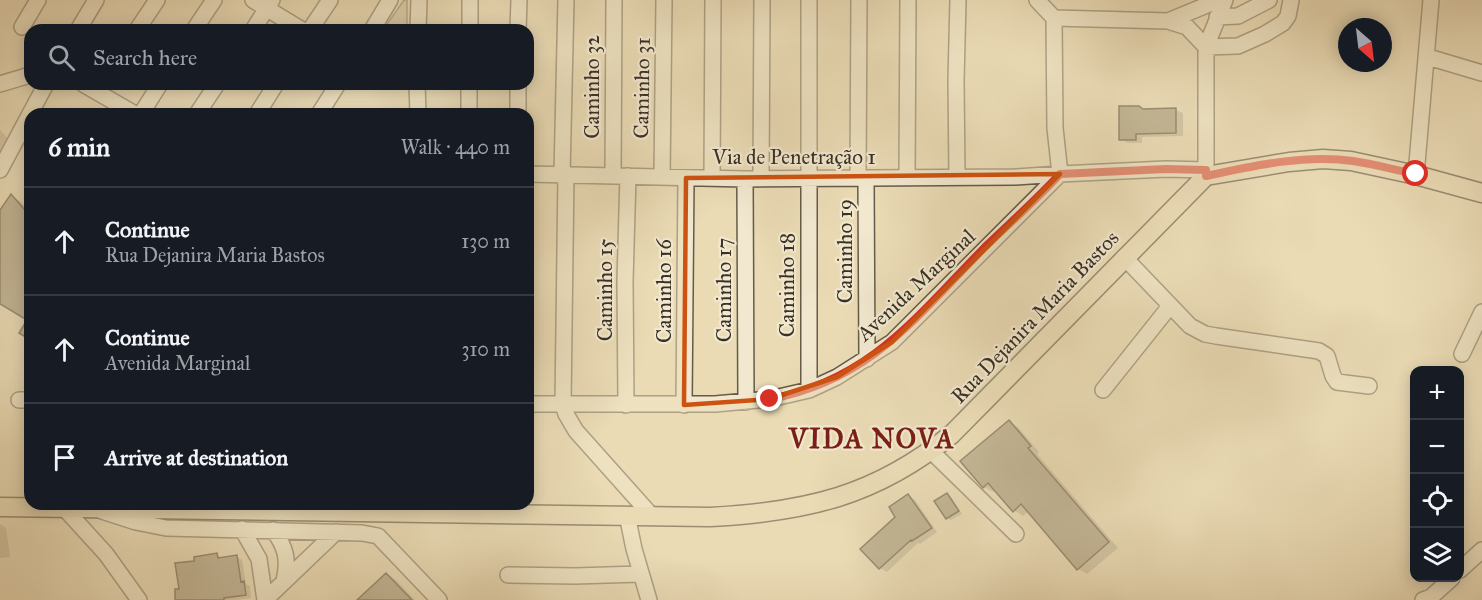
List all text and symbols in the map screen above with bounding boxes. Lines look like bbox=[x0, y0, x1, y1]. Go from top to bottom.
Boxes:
north arrow bbox=[1338, 18, 1392, 72]
search box bbox=[24, 24, 534, 90]
street label: Caminho 32 bbox=[579, 35, 605, 139]
street label: Caminho 31 bbox=[628, 37, 656, 139]
icon: search bbox=[45, 41, 78, 74]
text: Search here bbox=[93, 44, 197, 71]
text: 6 min bbox=[48, 131, 110, 163]
text: Walk · 440 m bbox=[401, 135, 510, 159]
street label: Via de Penetração 1 bbox=[711, 144, 876, 170]
route start bbox=[1402, 160, 1428, 186]
street label: Caminho 19 bbox=[832, 199, 858, 303]
text: Continue bbox=[105, 216, 190, 243]
street label: Avenida Marginal bbox=[851, 223, 981, 347]
icon: ahead bbox=[48, 225, 81, 258]
street label: Rua Dejanira Maria Bastos bbox=[946, 225, 1124, 409]
text: 130 m bbox=[461, 229, 510, 253]
street label: Caminho 18 bbox=[774, 233, 800, 337]
street label: Caminho 15 bbox=[592, 238, 618, 341]
street label: Caminho 16 bbox=[651, 238, 677, 343]
street label: Caminho 17 bbox=[711, 238, 737, 342]
text: Rua Dejanira Maria Bastos bbox=[105, 243, 325, 267]
text: Continue bbox=[105, 324, 190, 351]
icon: ahead bbox=[48, 333, 81, 366]
text: 310 m bbox=[461, 337, 510, 361]
text: Avenida Marginal bbox=[105, 351, 250, 375]
map controls bbox=[1410, 366, 1464, 582]
button: + bbox=[1410, 366, 1464, 420]
route end bbox=[756, 385, 782, 411]
button: − bbox=[1410, 420, 1464, 474]
district label: VIDA NOVA bbox=[788, 422, 955, 455]
icon: arrive bbox=[48, 441, 81, 474]
text: Arrive at destination bbox=[105, 444, 288, 471]
button: locate bbox=[1410, 474, 1464, 528]
button: layers bbox=[1410, 528, 1464, 582]

